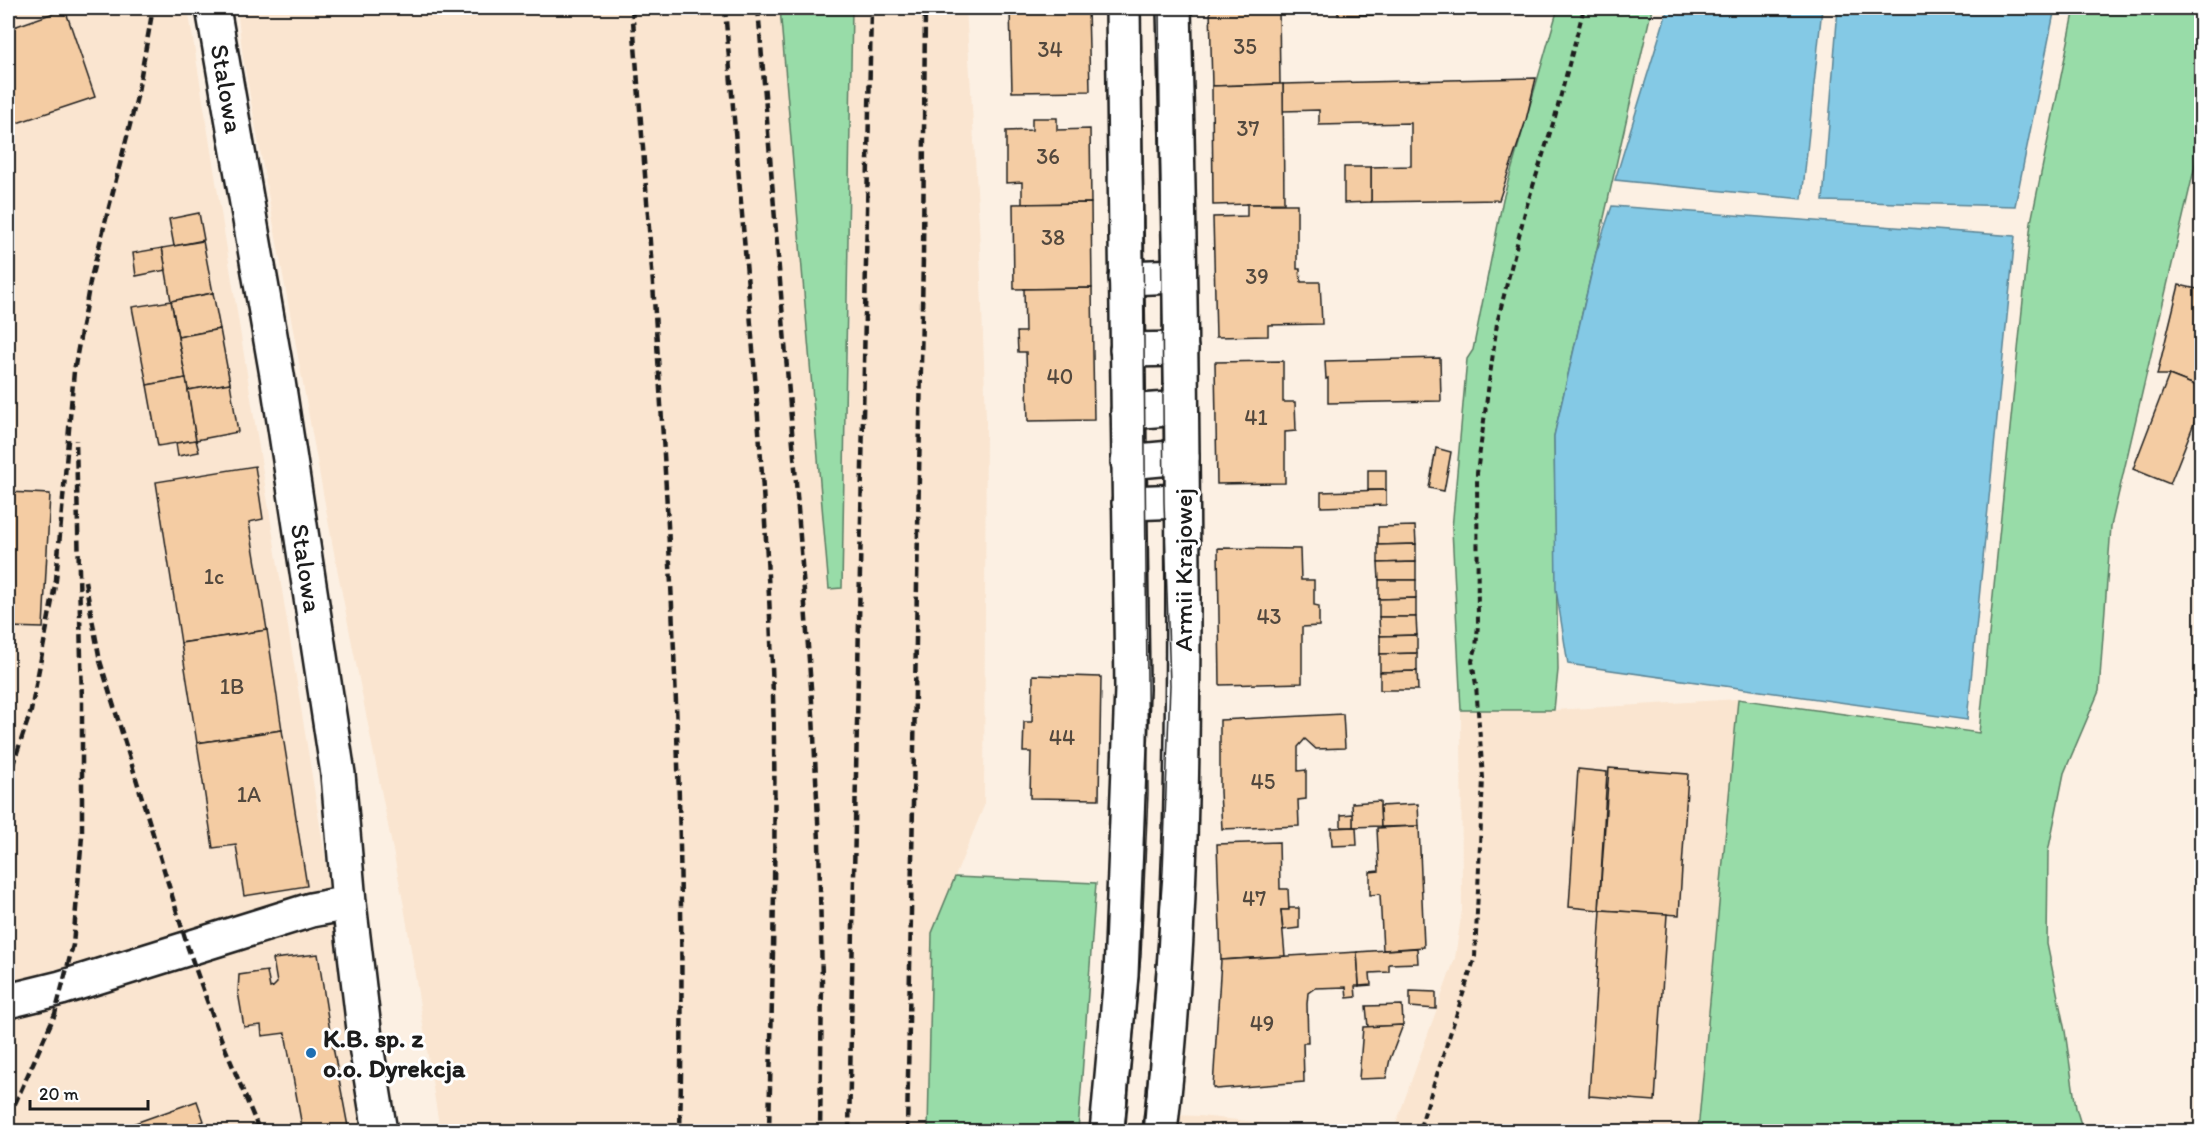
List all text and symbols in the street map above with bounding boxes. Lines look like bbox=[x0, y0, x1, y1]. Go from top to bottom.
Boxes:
house number: 35 bbox=[1233, 33, 1257, 60]
house number: 34 bbox=[1037, 36, 1063, 63]
street label: Stalowa bbox=[204, 42, 251, 136]
house number: 37 bbox=[1237, 115, 1260, 142]
house number: 36 bbox=[1036, 143, 1060, 170]
house number: 38 bbox=[1041, 224, 1065, 251]
house number: 39 bbox=[1245, 263, 1269, 290]
house number: 40 bbox=[1047, 363, 1073, 390]
house number: 41 bbox=[1244, 404, 1268, 431]
street label: Armii Krajowej bbox=[1167, 488, 1199, 652]
street label: Stalowa bbox=[284, 521, 329, 615]
house number: 1c bbox=[204, 563, 224, 590]
house number: 43 bbox=[1256, 603, 1282, 630]
house number: 1B bbox=[220, 673, 244, 700]
house number: 44 bbox=[1049, 724, 1075, 751]
house number: 45 bbox=[1251, 768, 1275, 795]
house number: 1A bbox=[237, 781, 261, 808]
house number: 47 bbox=[1242, 885, 1266, 912]
house number: 49 bbox=[1250, 1010, 1274, 1037]
place label: K.B. sp. z o.o. Dyrekcja bbox=[323, 1022, 466, 1084]
marker: K.B. sp. z o.o. Dyrekcja bbox=[304, 1046, 318, 1060]
scale bar bbox=[30, 1073, 148, 1111]
text: 20 m bbox=[39, 1083, 79, 1105]

